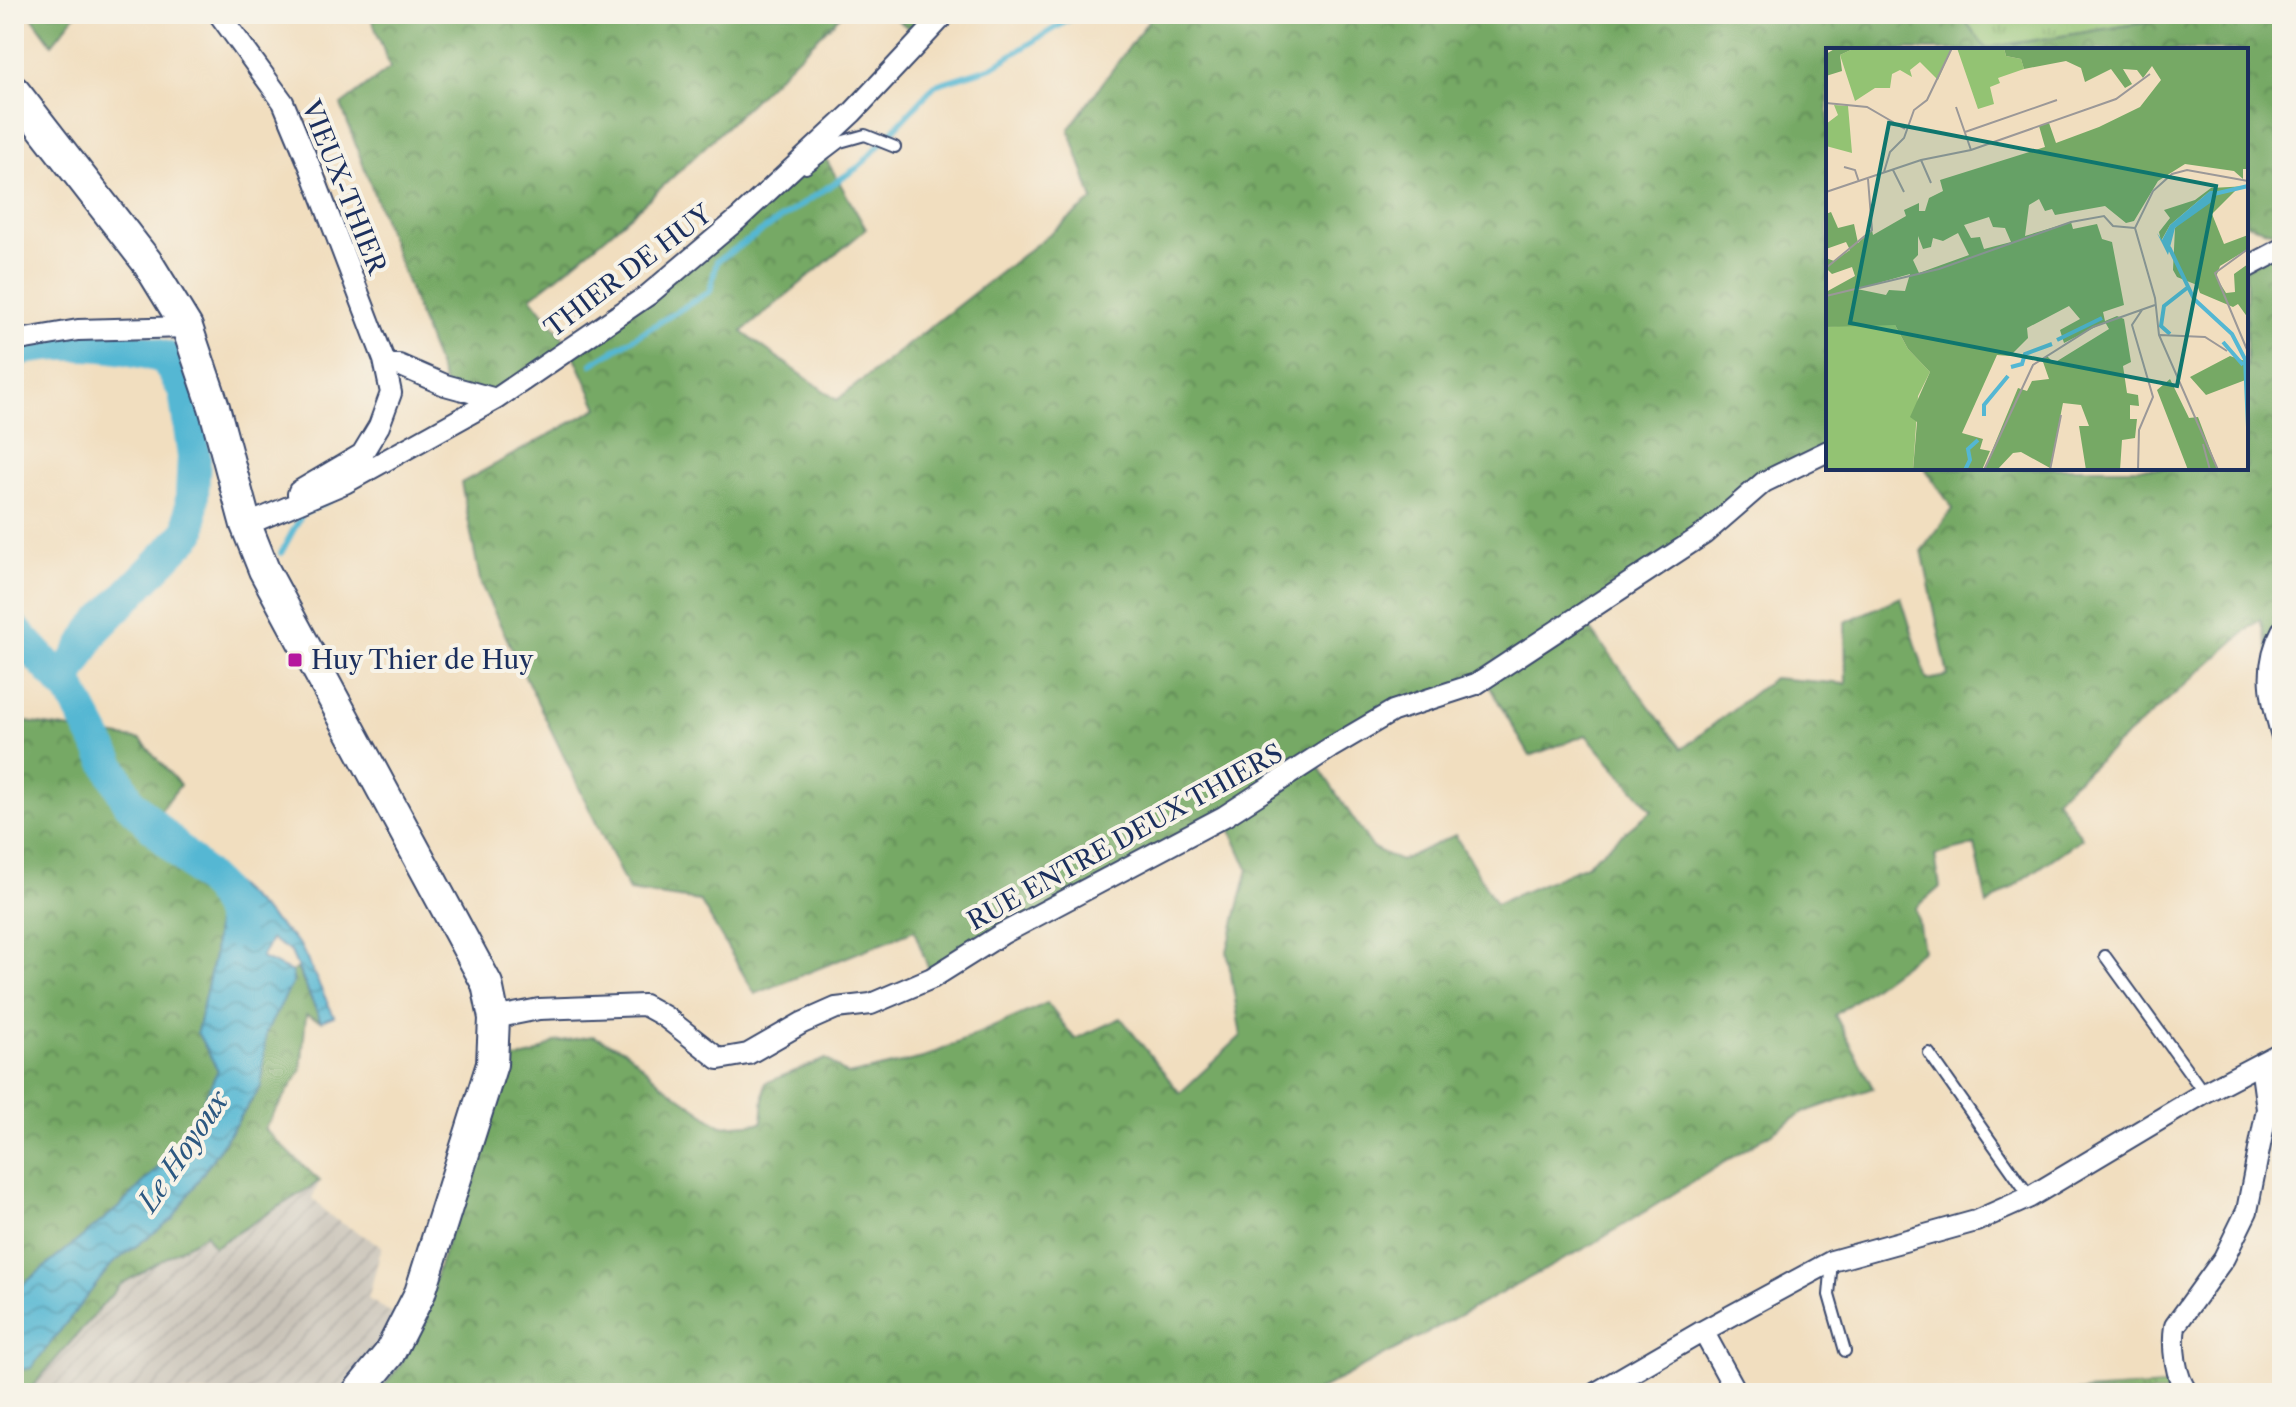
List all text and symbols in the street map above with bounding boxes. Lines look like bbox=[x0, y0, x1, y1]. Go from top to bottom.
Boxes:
inset map bbox=[1826, 48, 2248, 470]
street label: VIEUX-THIER bbox=[294, 95, 394, 280]
street label: THIER DE HUY bbox=[538, 197, 718, 344]
place label: Huy Thier de Huy bbox=[311, 644, 534, 676]
marker: Huy Thier de Huy bbox=[286, 651, 304, 669]
street label: RUE ENTRE DEUX THIERS bbox=[962, 737, 1288, 937]
water label: Le Hoyoux bbox=[129, 1083, 236, 1219]

